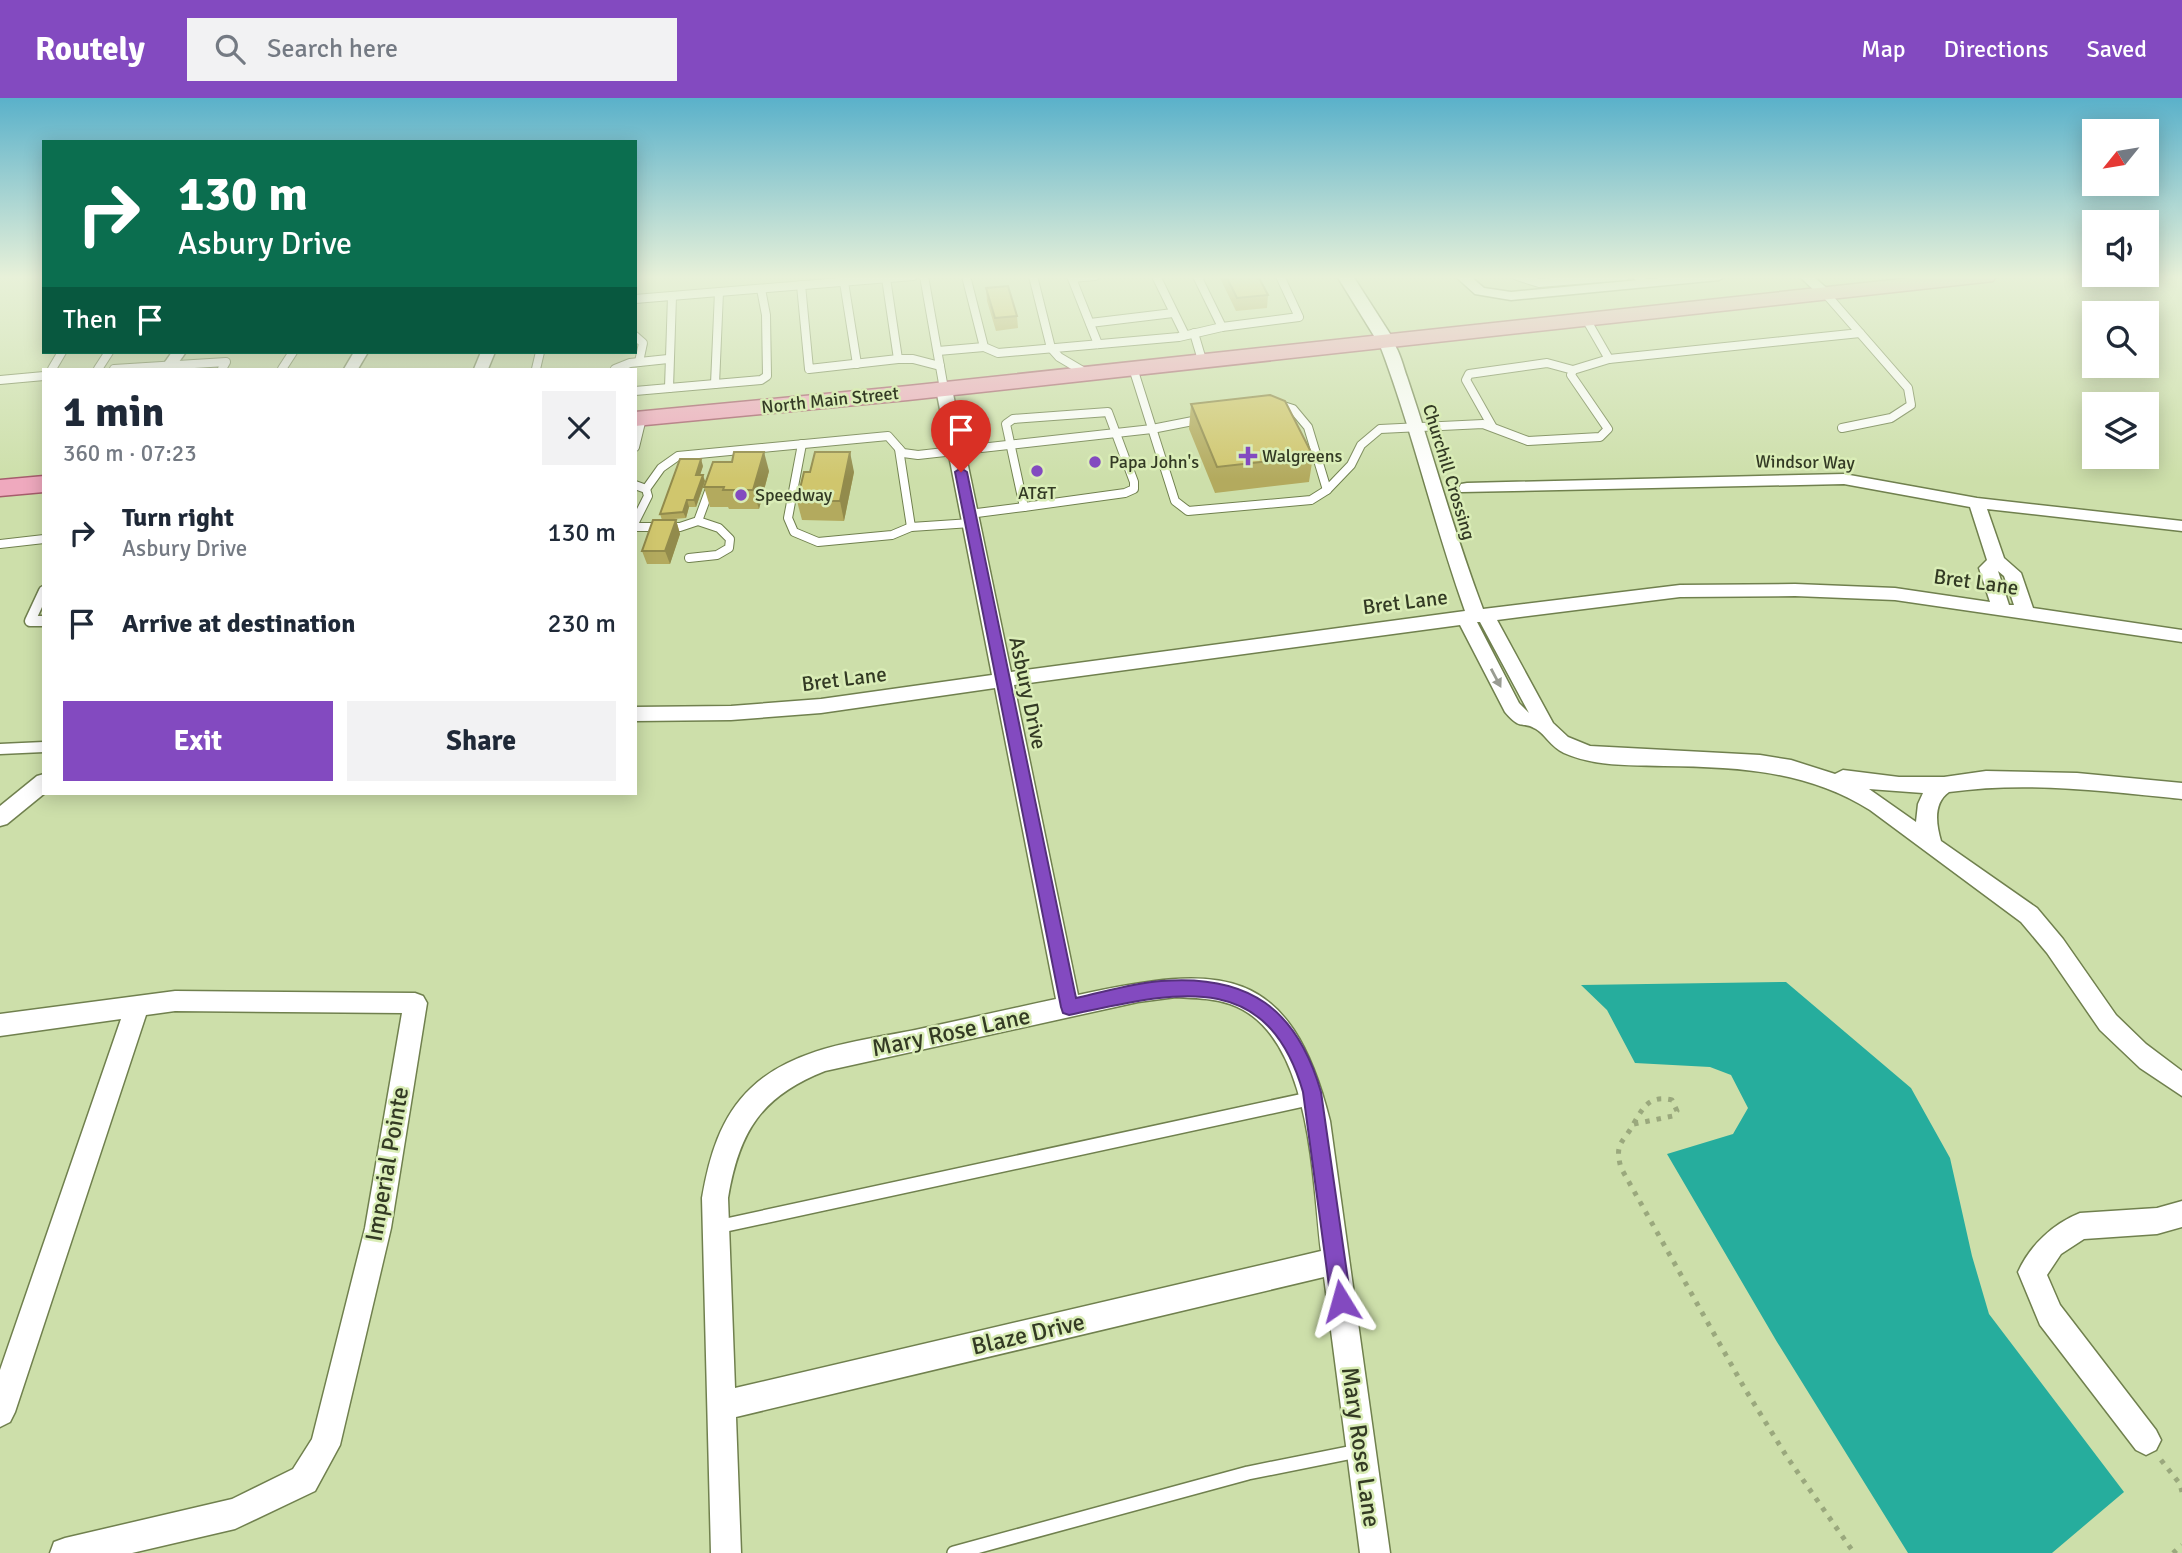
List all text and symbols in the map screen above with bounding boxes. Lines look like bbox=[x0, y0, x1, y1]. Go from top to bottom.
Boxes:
search box bbox=[187, 18, 677, 81]
text: Routely bbox=[35, 29, 145, 70]
icon: search bbox=[211, 30, 249, 68]
text: Search here bbox=[267, 33, 398, 65]
text: Map bbox=[1861, 34, 1906, 64]
text: Directions bbox=[1944, 34, 2049, 64]
text: Saved bbox=[2087, 34, 2147, 64]
north arrow bbox=[2082, 119, 2160, 196]
map controls bbox=[2082, 119, 2159, 469]
text: 130 m bbox=[178, 164, 308, 224]
icon: right bbox=[63, 168, 154, 259]
button: sound bbox=[2082, 210, 2159, 287]
text: Asbury Drive bbox=[178, 224, 352, 263]
icon: arrive bbox=[131, 301, 169, 339]
button: search bbox=[2082, 301, 2159, 378]
text: Then bbox=[63, 304, 117, 336]
street label: North Main Street bbox=[760, 382, 900, 418]
text: 1 min bbox=[63, 387, 164, 438]
button: close bbox=[542, 391, 616, 465]
button: layers bbox=[2082, 392, 2159, 469]
pin bbox=[931, 400, 991, 472]
street label: Churchill Crossing bbox=[1418, 401, 1480, 543]
icon: arrive bbox=[942, 411, 980, 449]
text: 360 m · 07:23 bbox=[63, 439, 197, 468]
place label: Walgreens bbox=[1262, 445, 1343, 467]
marker: Walgreens bbox=[1240, 448, 1256, 464]
street label: Windsor Way bbox=[1755, 450, 1855, 474]
place label: Papa John's bbox=[1109, 451, 1199, 473]
marker: Papa John's bbox=[1087, 454, 1103, 470]
marker: AT&T bbox=[1029, 463, 1045, 479]
place label: AT&T bbox=[1018, 482, 1056, 504]
place label: Speedway bbox=[755, 484, 833, 506]
marker: Speedway bbox=[733, 487, 749, 503]
text: Turn right bbox=[122, 502, 234, 534]
icon: right bbox=[63, 514, 101, 552]
text: 130 m bbox=[547, 517, 616, 549]
text: Asbury Drive bbox=[122, 534, 247, 563]
street label: Bret Lane bbox=[1932, 563, 2020, 601]
street label: Bret Lane bbox=[1361, 584, 1449, 620]
icon: arrive bbox=[63, 605, 101, 643]
text: Arrive at destination bbox=[122, 608, 355, 640]
text: 230 m bbox=[547, 608, 616, 640]
street label: Asbury Drive bbox=[1003, 634, 1053, 752]
street label: Bret Lane bbox=[800, 661, 888, 697]
one-way arrow bbox=[1490, 668, 1502, 688]
button: Exit bbox=[63, 701, 333, 781]
button: Share bbox=[347, 701, 616, 781]
street label: Mary Rose Lane bbox=[869, 1001, 1033, 1063]
street label: Imperial Pointe bbox=[359, 1084, 415, 1244]
position arrow bbox=[1304, 1264, 1378, 1338]
street label: Blaze Drive bbox=[969, 1306, 1087, 1362]
street label: Mary Rose Lane bbox=[1335, 1365, 1387, 1529]

